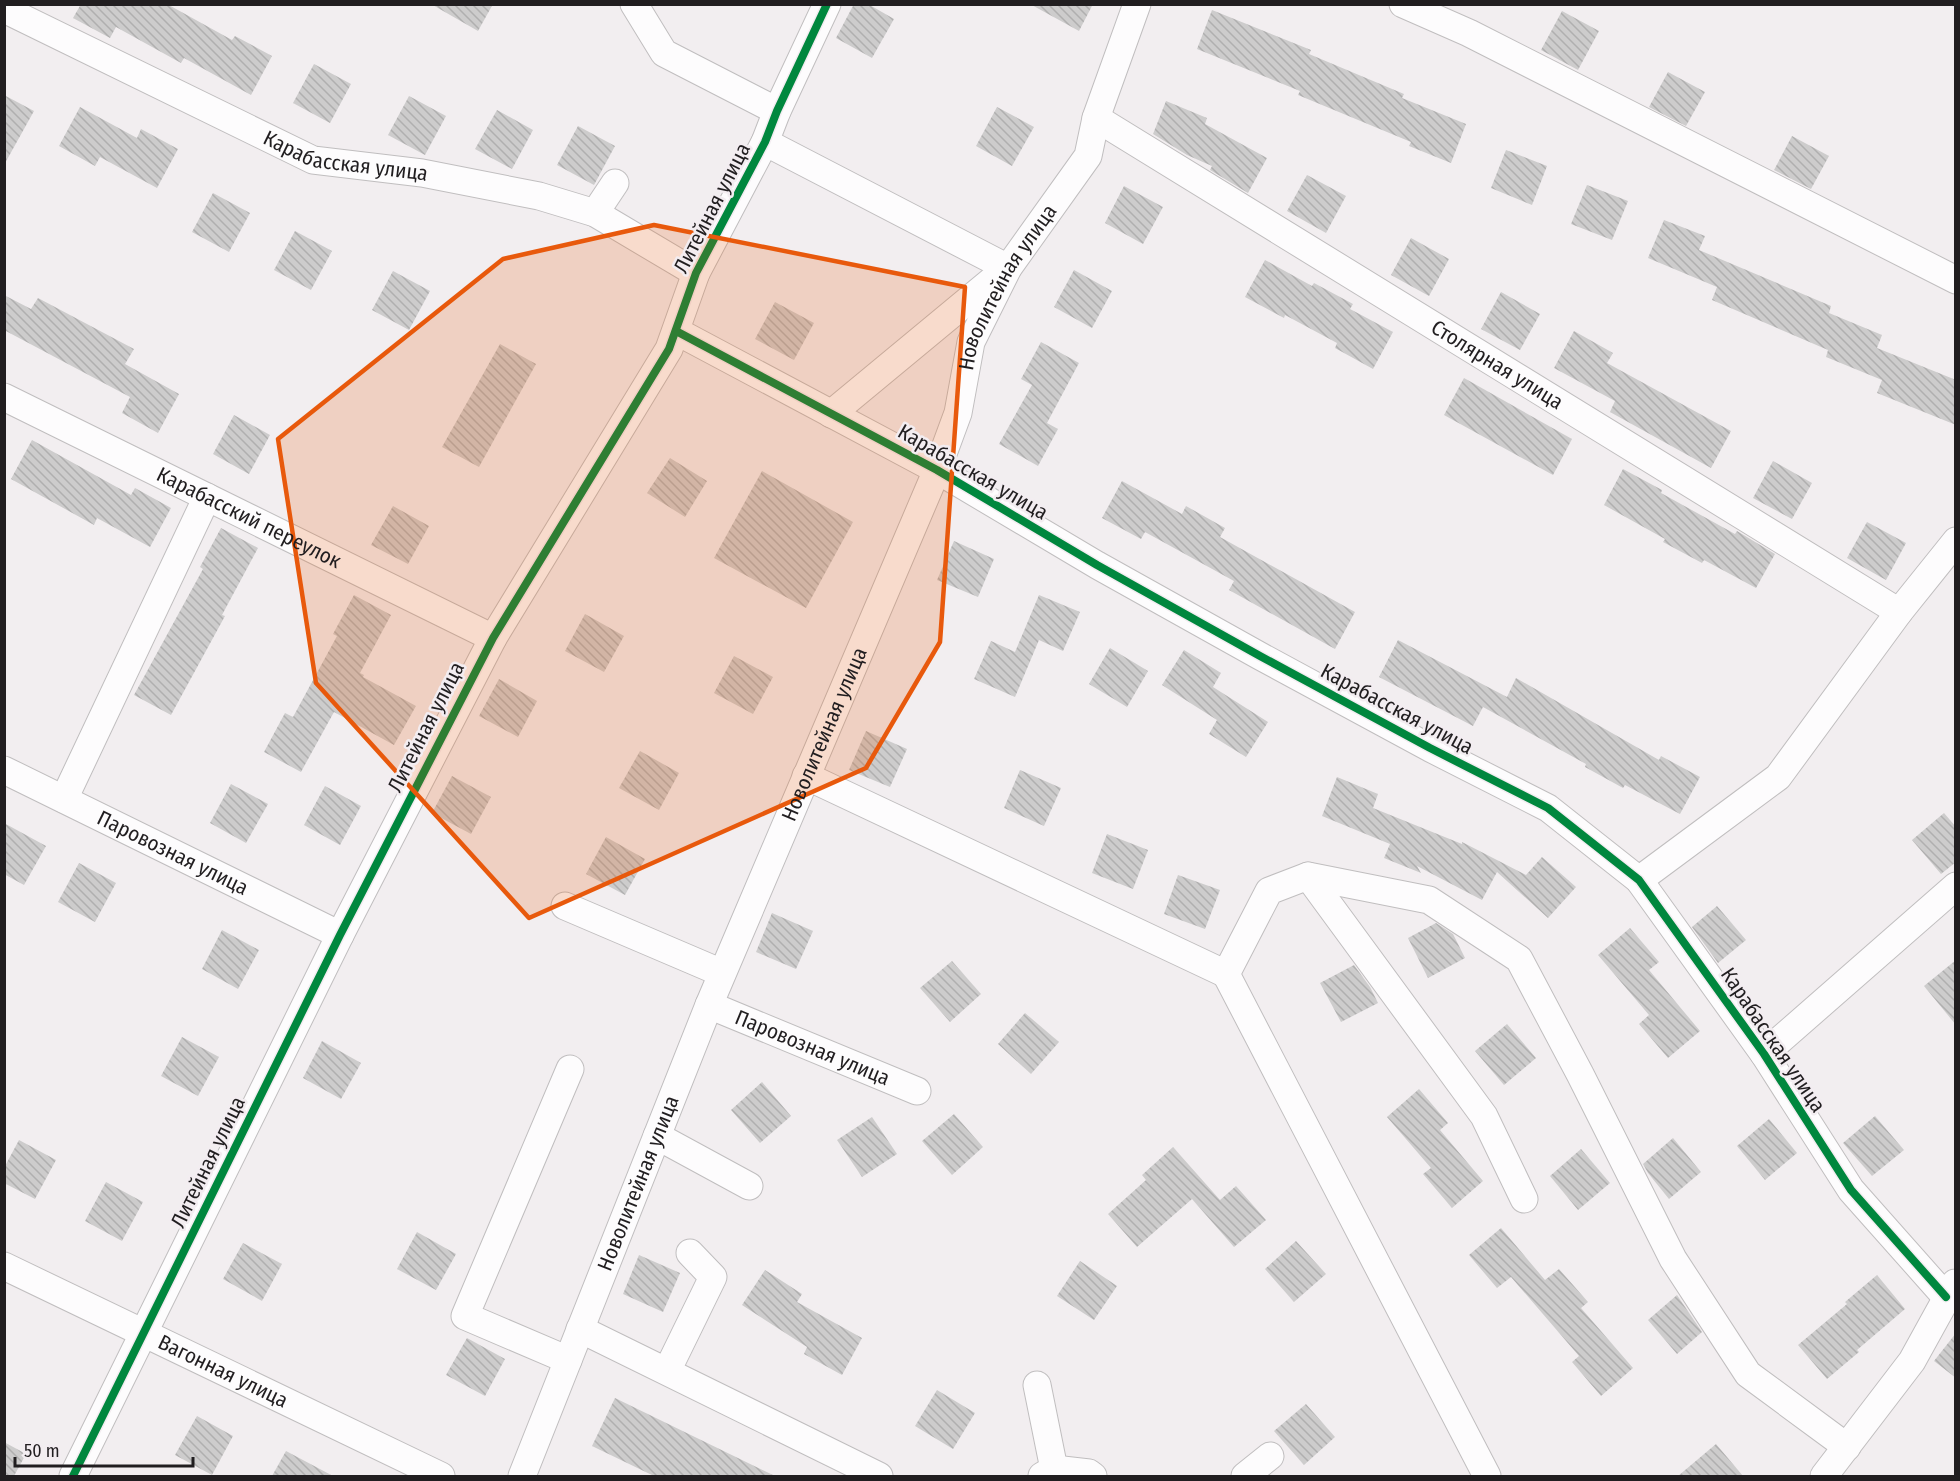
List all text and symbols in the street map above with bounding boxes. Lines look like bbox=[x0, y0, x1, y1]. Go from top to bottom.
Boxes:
street label: Карабасская улица bbox=[259, 125, 430, 187]
street label: Литейная улица bbox=[668, 139, 756, 277]
street label: Новолитейная улица bbox=[953, 199, 1062, 372]
street label: Столярная улица bbox=[1426, 314, 1568, 415]
street label: Карабасская улица bbox=[893, 418, 1053, 526]
street label: Карабасский переулок bbox=[152, 461, 346, 574]
street label: Новолитейная улица bbox=[776, 644, 873, 825]
street label: Литейная улица bbox=[382, 658, 470, 796]
street label: Карабасская улица bbox=[1316, 658, 1478, 760]
street label: Паровозная улица bbox=[93, 805, 253, 901]
street label: Карабасская улица bbox=[1715, 963, 1831, 1117]
street label: Паровозная улица bbox=[731, 1004, 894, 1091]
street label: Литейная улица bbox=[165, 1092, 251, 1232]
street label: Новолитейная улица bbox=[592, 1092, 685, 1275]
street label: Вагонная улица bbox=[154, 1329, 292, 1414]
scale bar bbox=[15, 1430, 194, 1468]
text: 50 m bbox=[24, 1440, 60, 1462]

